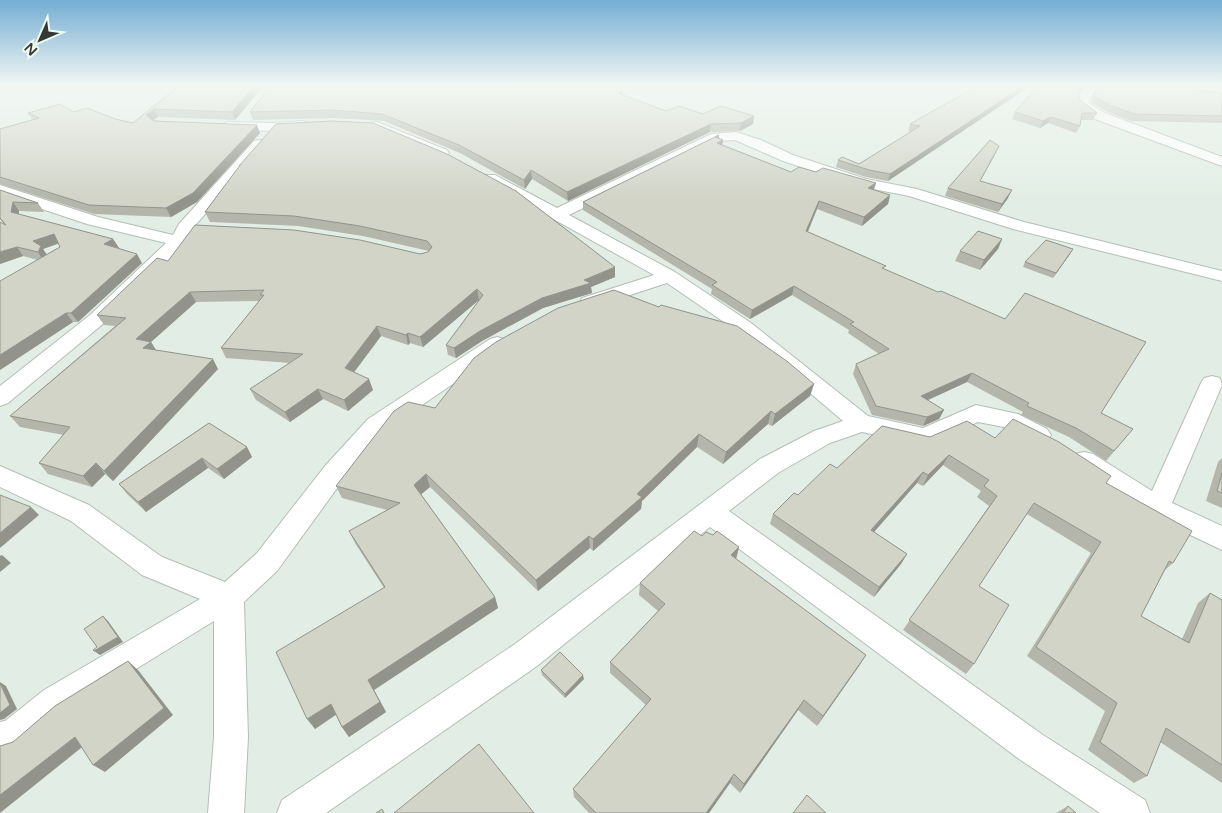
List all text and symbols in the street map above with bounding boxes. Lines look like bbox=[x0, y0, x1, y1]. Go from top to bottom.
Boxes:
north arrow bbox=[15, 15, 65, 65]
text: N bbox=[21, 39, 41, 59]

